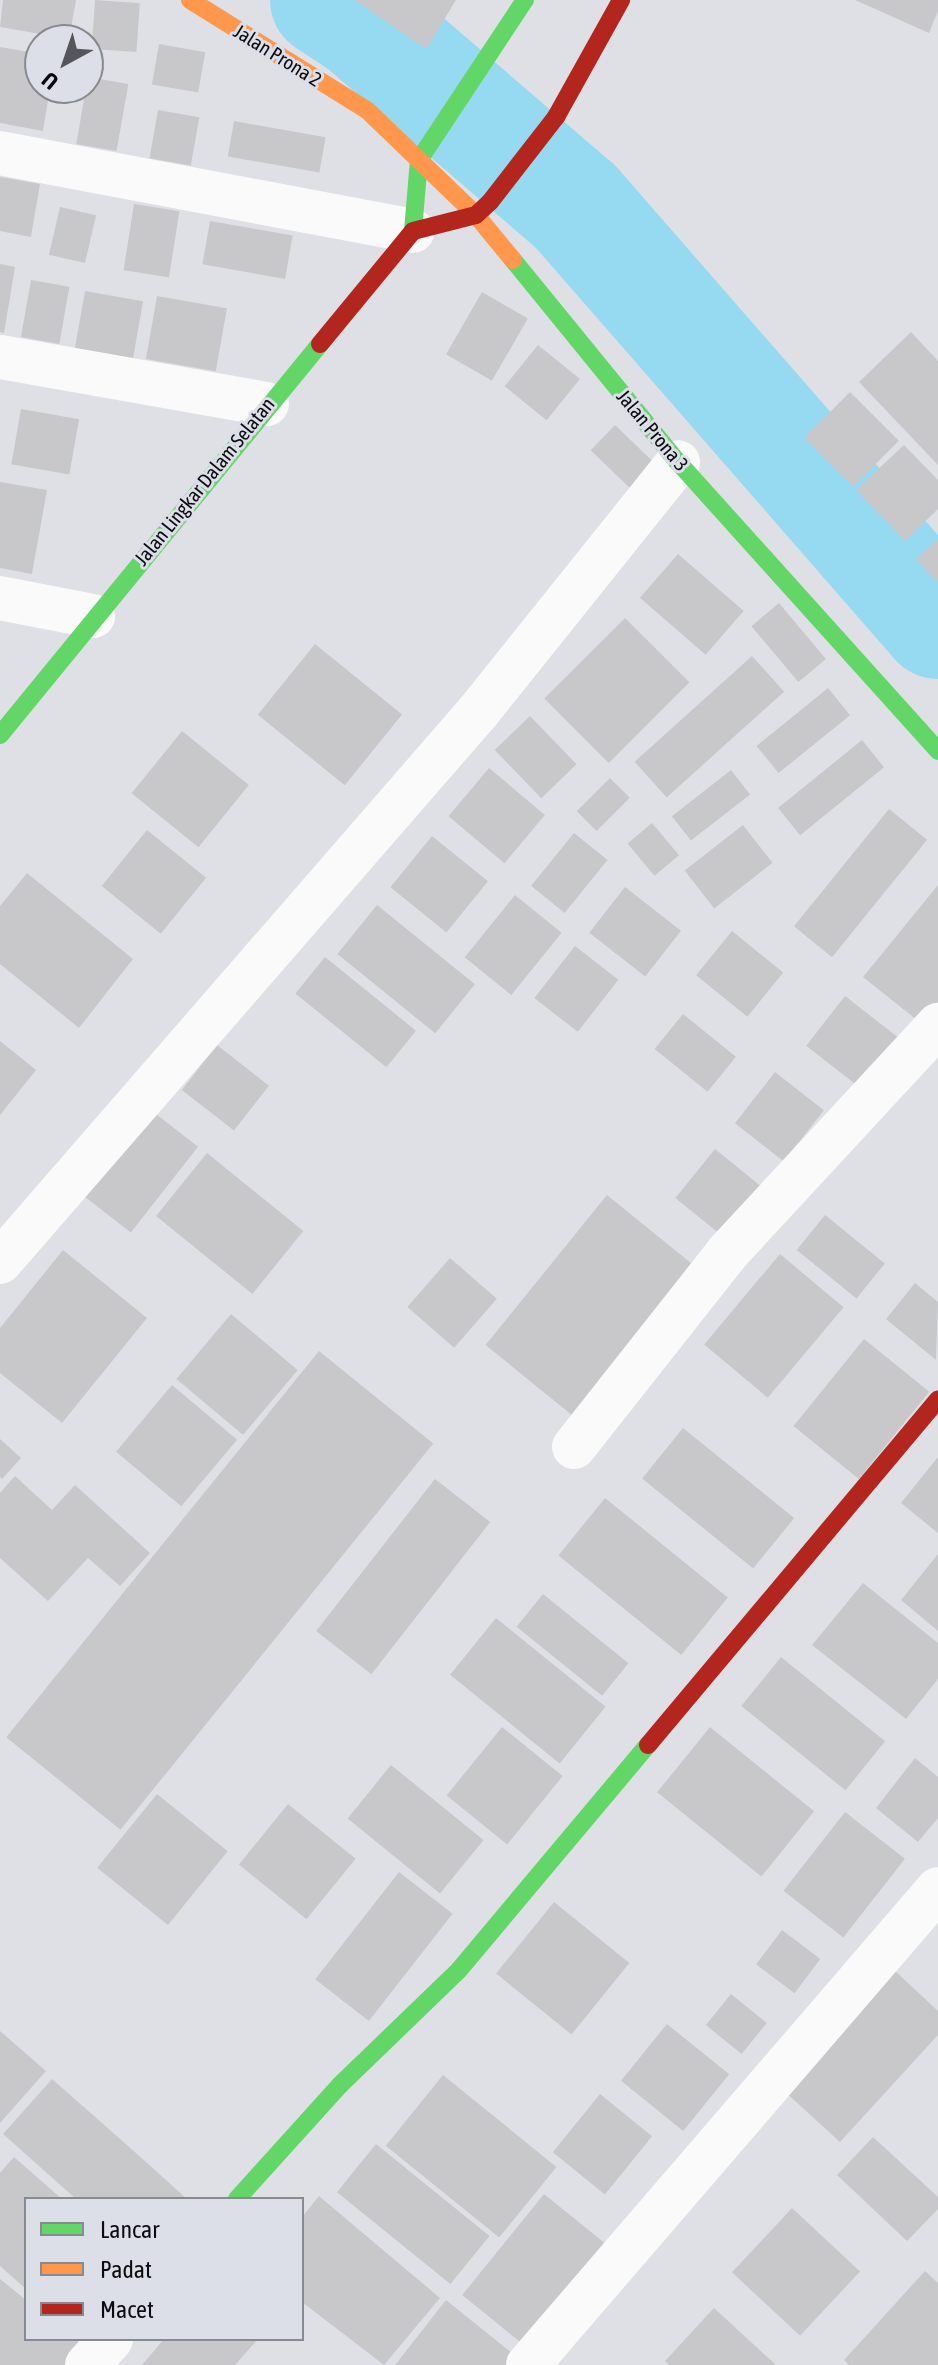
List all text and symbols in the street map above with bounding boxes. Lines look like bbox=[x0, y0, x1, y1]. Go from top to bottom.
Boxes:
street label: Jalan Prona 2 bbox=[230, 19, 326, 91]
north arrow bbox=[24, 24, 104, 104]
text: U bbox=[37, 67, 63, 95]
street label: Jalan Prona 3 bbox=[612, 384, 694, 476]
street label: Jalan Lingkar Dalam Selatan bbox=[129, 392, 279, 570]
legend bbox=[24, 2197, 304, 2341]
text: Lancar bbox=[100, 2216, 159, 2243]
text: Padat bbox=[100, 2256, 152, 2283]
text: Macet bbox=[100, 2296, 154, 2323]

